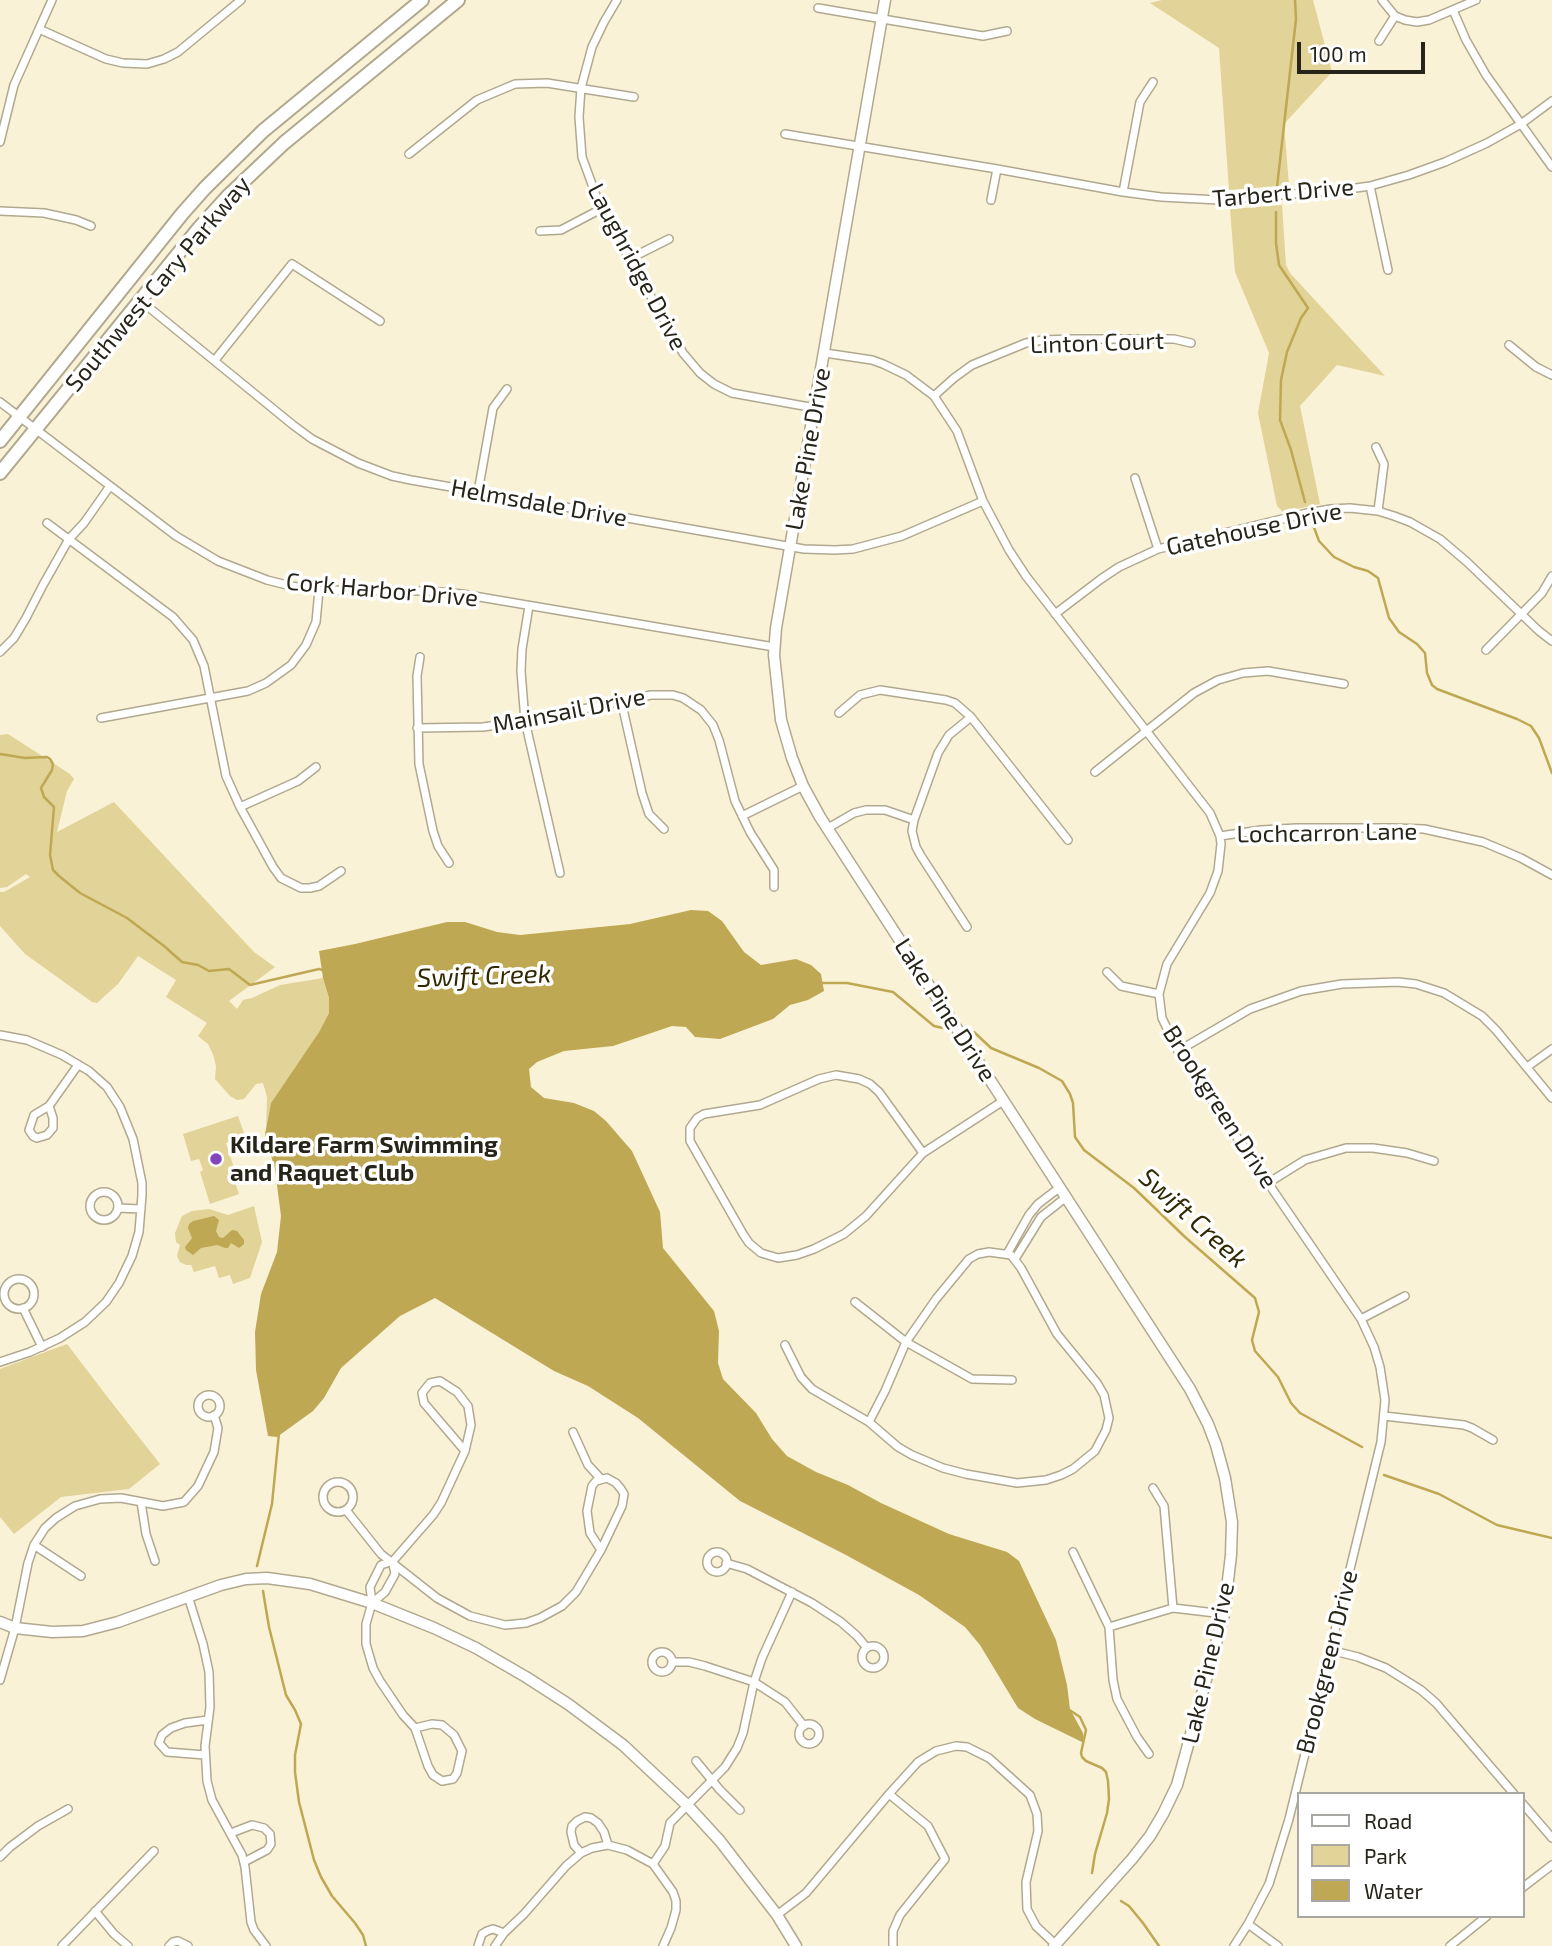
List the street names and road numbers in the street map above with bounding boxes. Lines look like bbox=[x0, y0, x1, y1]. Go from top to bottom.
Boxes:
street label: Southwest Cary Parkway bbox=[59, 170, 257, 398]
street label: Tarbert Drive bbox=[1211, 172, 1355, 214]
street label: Laughridge Drive bbox=[581, 179, 693, 355]
street label: Linton Court bbox=[1030, 326, 1164, 360]
street label: Lake Pine Drive bbox=[780, 365, 836, 533]
street label: Helmsdale Drive bbox=[449, 473, 629, 533]
street label: Gatehouse Drive bbox=[1163, 496, 1345, 562]
street label: Cork Harbor Drive bbox=[285, 567, 479, 613]
street label: Mainsail Drive bbox=[490, 682, 648, 740]
street label: Lochcarron Lane bbox=[1236, 817, 1418, 849]
street label: Lake Pine Drive bbox=[888, 933, 1002, 1087]
street label: Brookgreen Drive bbox=[1157, 1020, 1283, 1194]
street label: Brookgreen Drive bbox=[1290, 1567, 1364, 1757]
street label: Lake Pine Drive bbox=[1175, 1579, 1241, 1747]

